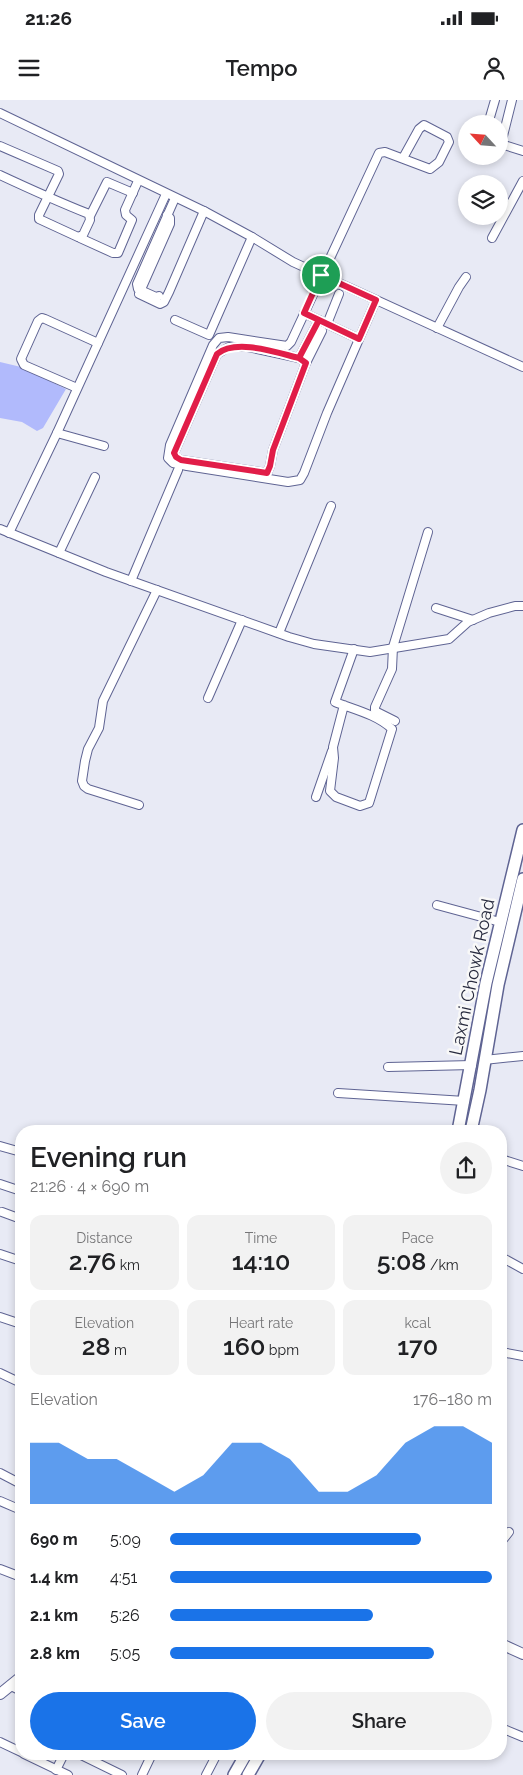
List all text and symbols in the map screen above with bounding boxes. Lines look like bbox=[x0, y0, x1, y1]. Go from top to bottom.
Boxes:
text: 21:26 bbox=[25, 7, 72, 29]
icon: menu bbox=[15, 54, 43, 82]
icon: person bbox=[480, 54, 508, 82]
text: Tempo bbox=[226, 55, 297, 81]
north arrow bbox=[458, 115, 508, 165]
map controls bbox=[458, 115, 508, 225]
button: layers bbox=[458, 175, 508, 225]
pin bbox=[300, 254, 342, 296]
icon: arrive bbox=[307, 261, 335, 289]
street label: Laxmi Chowk Road bbox=[445, 897, 498, 1057]
text: Evening run bbox=[30, 1141, 187, 1174]
button: share bbox=[440, 1142, 492, 1194]
text: 21:26 · 4 × 690 m bbox=[30, 1177, 149, 1196]
text: Distance bbox=[76, 1230, 132, 1246]
text: Time bbox=[245, 1230, 277, 1246]
text: Pace bbox=[402, 1230, 434, 1246]
text: 2.76 bbox=[69, 1246, 116, 1276]
text: 14:10 bbox=[232, 1246, 290, 1276]
text: 5:08 bbox=[377, 1246, 426, 1276]
text: km bbox=[116, 1257, 140, 1273]
text: /km bbox=[426, 1257, 459, 1273]
text: Elevation bbox=[75, 1315, 134, 1331]
text: Heart rate bbox=[229, 1315, 293, 1331]
text: kcal bbox=[405, 1315, 431, 1331]
text: 28 bbox=[82, 1331, 110, 1361]
text: 160 bbox=[223, 1331, 265, 1361]
text: 170 bbox=[397, 1331, 438, 1361]
text: m bbox=[110, 1342, 127, 1358]
text: bpm bbox=[265, 1342, 299, 1358]
text: Elevation bbox=[30, 1390, 98, 1409]
text: 176–180 m bbox=[413, 1390, 492, 1409]
text: 690 m bbox=[30, 1530, 78, 1549]
text: 5:09 bbox=[110, 1530, 141, 1549]
text: 1.4 km bbox=[30, 1568, 78, 1587]
text: 4:51 bbox=[110, 1568, 137, 1587]
text: 2.1 km bbox=[30, 1606, 78, 1625]
text: 5:26 bbox=[110, 1606, 140, 1625]
text: 2.8 km bbox=[30, 1644, 80, 1663]
text: 5:05 bbox=[110, 1644, 140, 1663]
button: Save bbox=[30, 1692, 256, 1750]
button: Share bbox=[266, 1692, 492, 1750]

